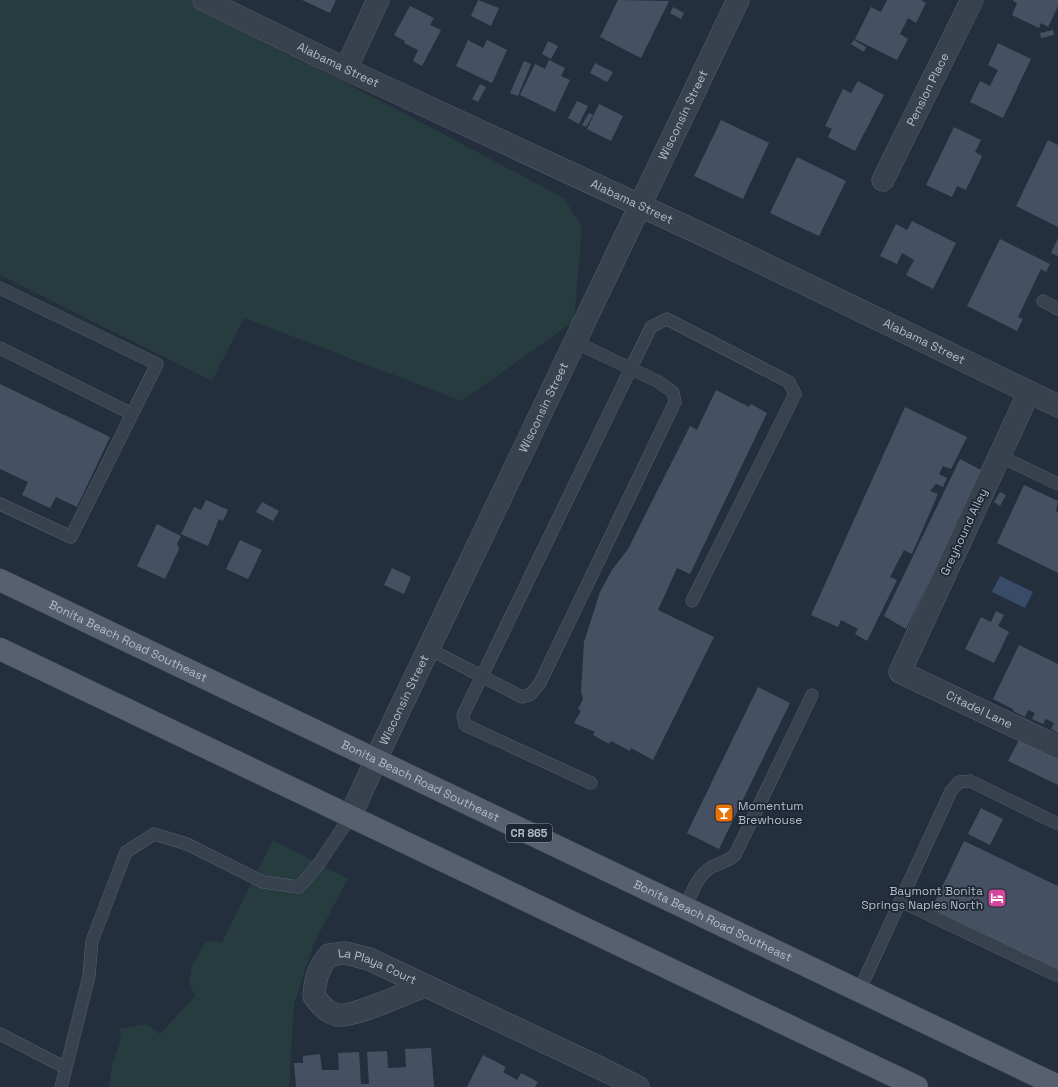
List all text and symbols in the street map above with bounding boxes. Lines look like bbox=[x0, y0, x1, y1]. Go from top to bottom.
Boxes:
street label: Alabama Street bbox=[294, 38, 382, 91]
street label: Pension Place bbox=[903, 50, 953, 129]
street label: Wisconsin Street bbox=[655, 67, 711, 163]
street label: Alabama Street bbox=[588, 176, 676, 228]
street label: Alabama Street bbox=[881, 315, 968, 368]
street label: Wisconsin Street bbox=[515, 360, 572, 455]
street label: Greyhound Alley bbox=[937, 486, 991, 578]
street label: Bonita Beach Road Southeast bbox=[46, 597, 210, 686]
street label: Wisconsin Street bbox=[376, 652, 432, 748]
street label: Citadel Lane bbox=[943, 687, 1015, 732]
street label: Bonita Beach Road Southeast bbox=[339, 736, 502, 826]
place label: Momentum Brewhouse bbox=[738, 798, 804, 828]
bar icon: Momentum Brewhouse bbox=[713, 802, 735, 824]
road number: CR 865 bbox=[506, 824, 552, 842]
street label: Bonita Beach Road Southeast bbox=[631, 876, 795, 966]
place label: Baymont Bonita Springs Naples North bbox=[861, 883, 983, 913]
hotel icon: Baymont Bonita Springs Naples North bbox=[986, 887, 1008, 909]
street label: La Playa Court bbox=[337, 945, 419, 988]

